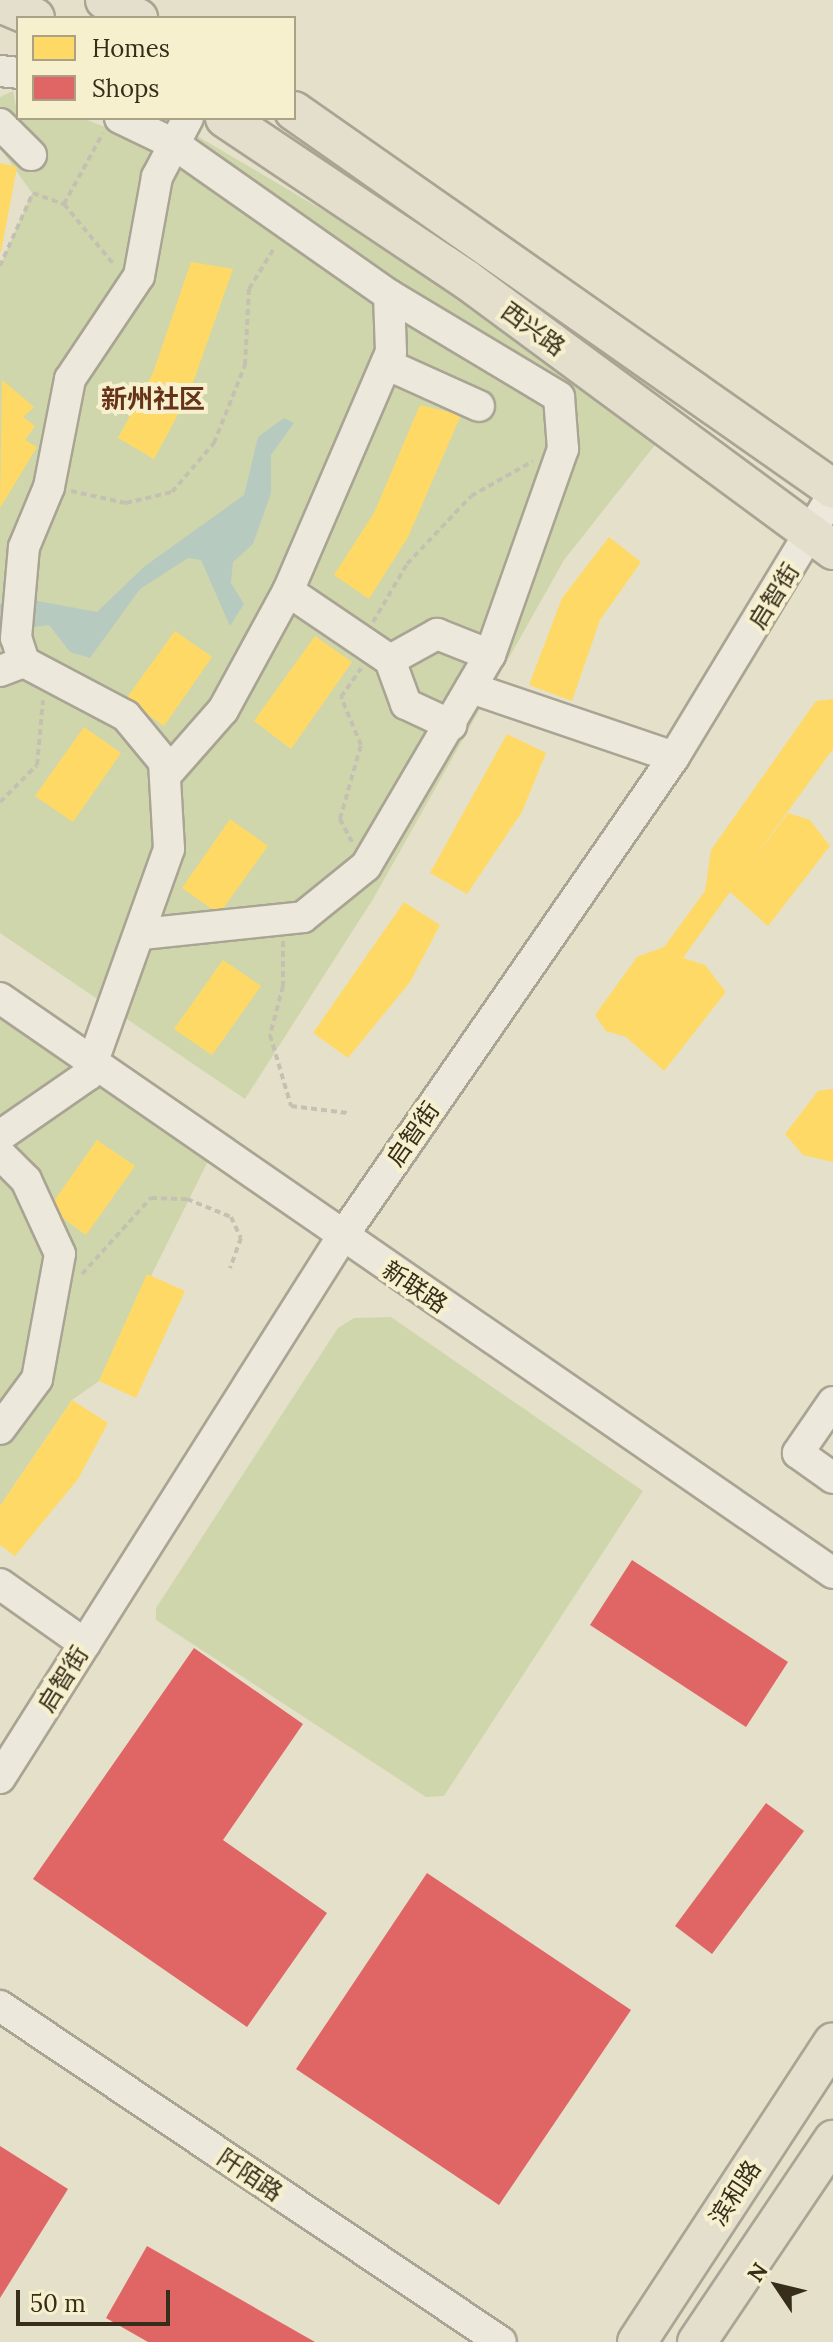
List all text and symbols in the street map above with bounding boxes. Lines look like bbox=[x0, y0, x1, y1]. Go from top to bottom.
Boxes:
legend bbox=[16, 16, 296, 120]
text: Homes bbox=[92, 33, 170, 64]
text: Shops bbox=[92, 73, 159, 104]
street label: 西兴路 bbox=[495, 296, 571, 362]
district label: 新州社区 bbox=[101, 383, 205, 415]
street label: 启智街 bbox=[743, 558, 805, 634]
street label: 启智街 bbox=[381, 1096, 445, 1172]
street label: 新联路 bbox=[377, 1255, 453, 1319]
street label: 启智街 bbox=[32, 1641, 94, 1717]
street label: 阡陌路 bbox=[212, 2143, 288, 2207]
street label: 滨和路 bbox=[703, 2155, 767, 2231]
north arrow bbox=[737, 2246, 817, 2326]
text: N bbox=[741, 2257, 774, 2287]
scale bar bbox=[20, 2274, 174, 2324]
text: 50 m bbox=[30, 2288, 86, 2319]

